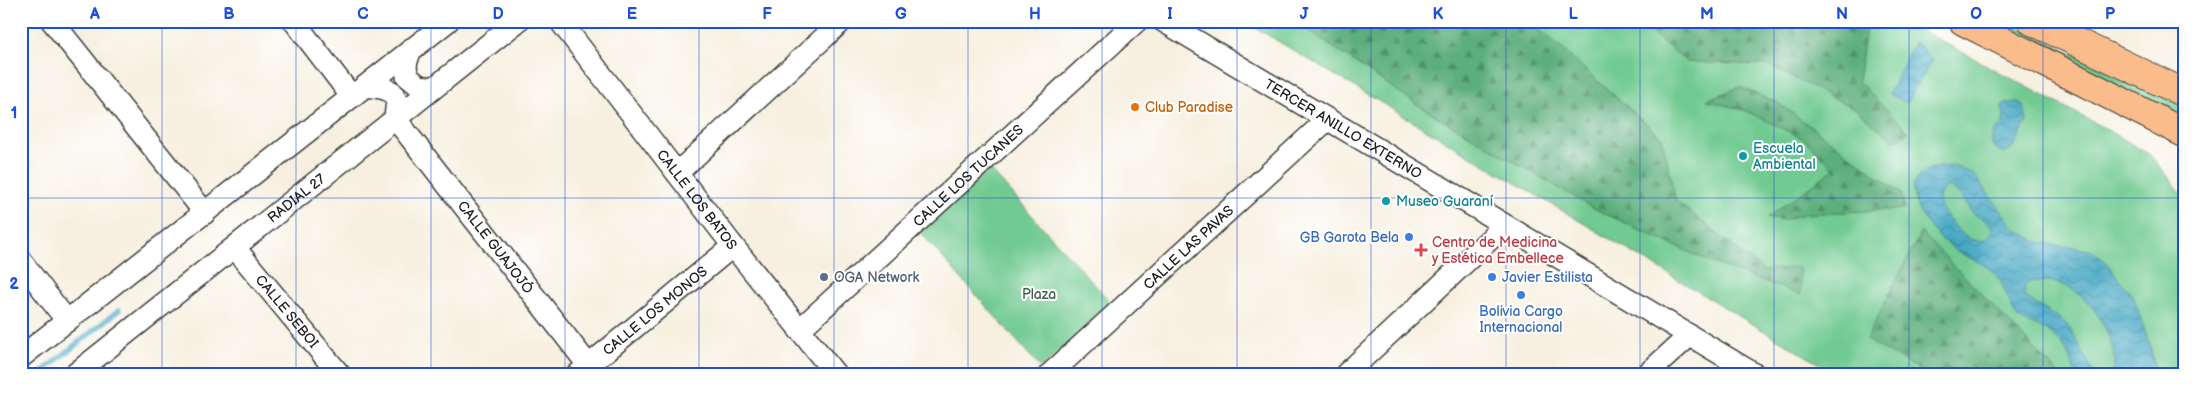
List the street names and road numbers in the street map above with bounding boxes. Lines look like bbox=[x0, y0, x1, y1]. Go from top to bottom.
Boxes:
street label: TERCER ANILLO EXTERNO bbox=[1261, 76, 1425, 183]
street label: CALLE LOS TUCANES bbox=[910, 121, 1027, 230]
street label: CALLE LOS BATOS bbox=[653, 146, 741, 253]
street label: RADIAL 27 bbox=[264, 170, 329, 226]
street label: CALLE GUAJOJÓ bbox=[454, 198, 538, 297]
street label: CALLE LAS PAVAS bbox=[1140, 202, 1237, 293]
street label: CALLE LOS MONOS bbox=[599, 263, 711, 359]
street label: CALLE SEBOI bbox=[252, 272, 322, 352]

